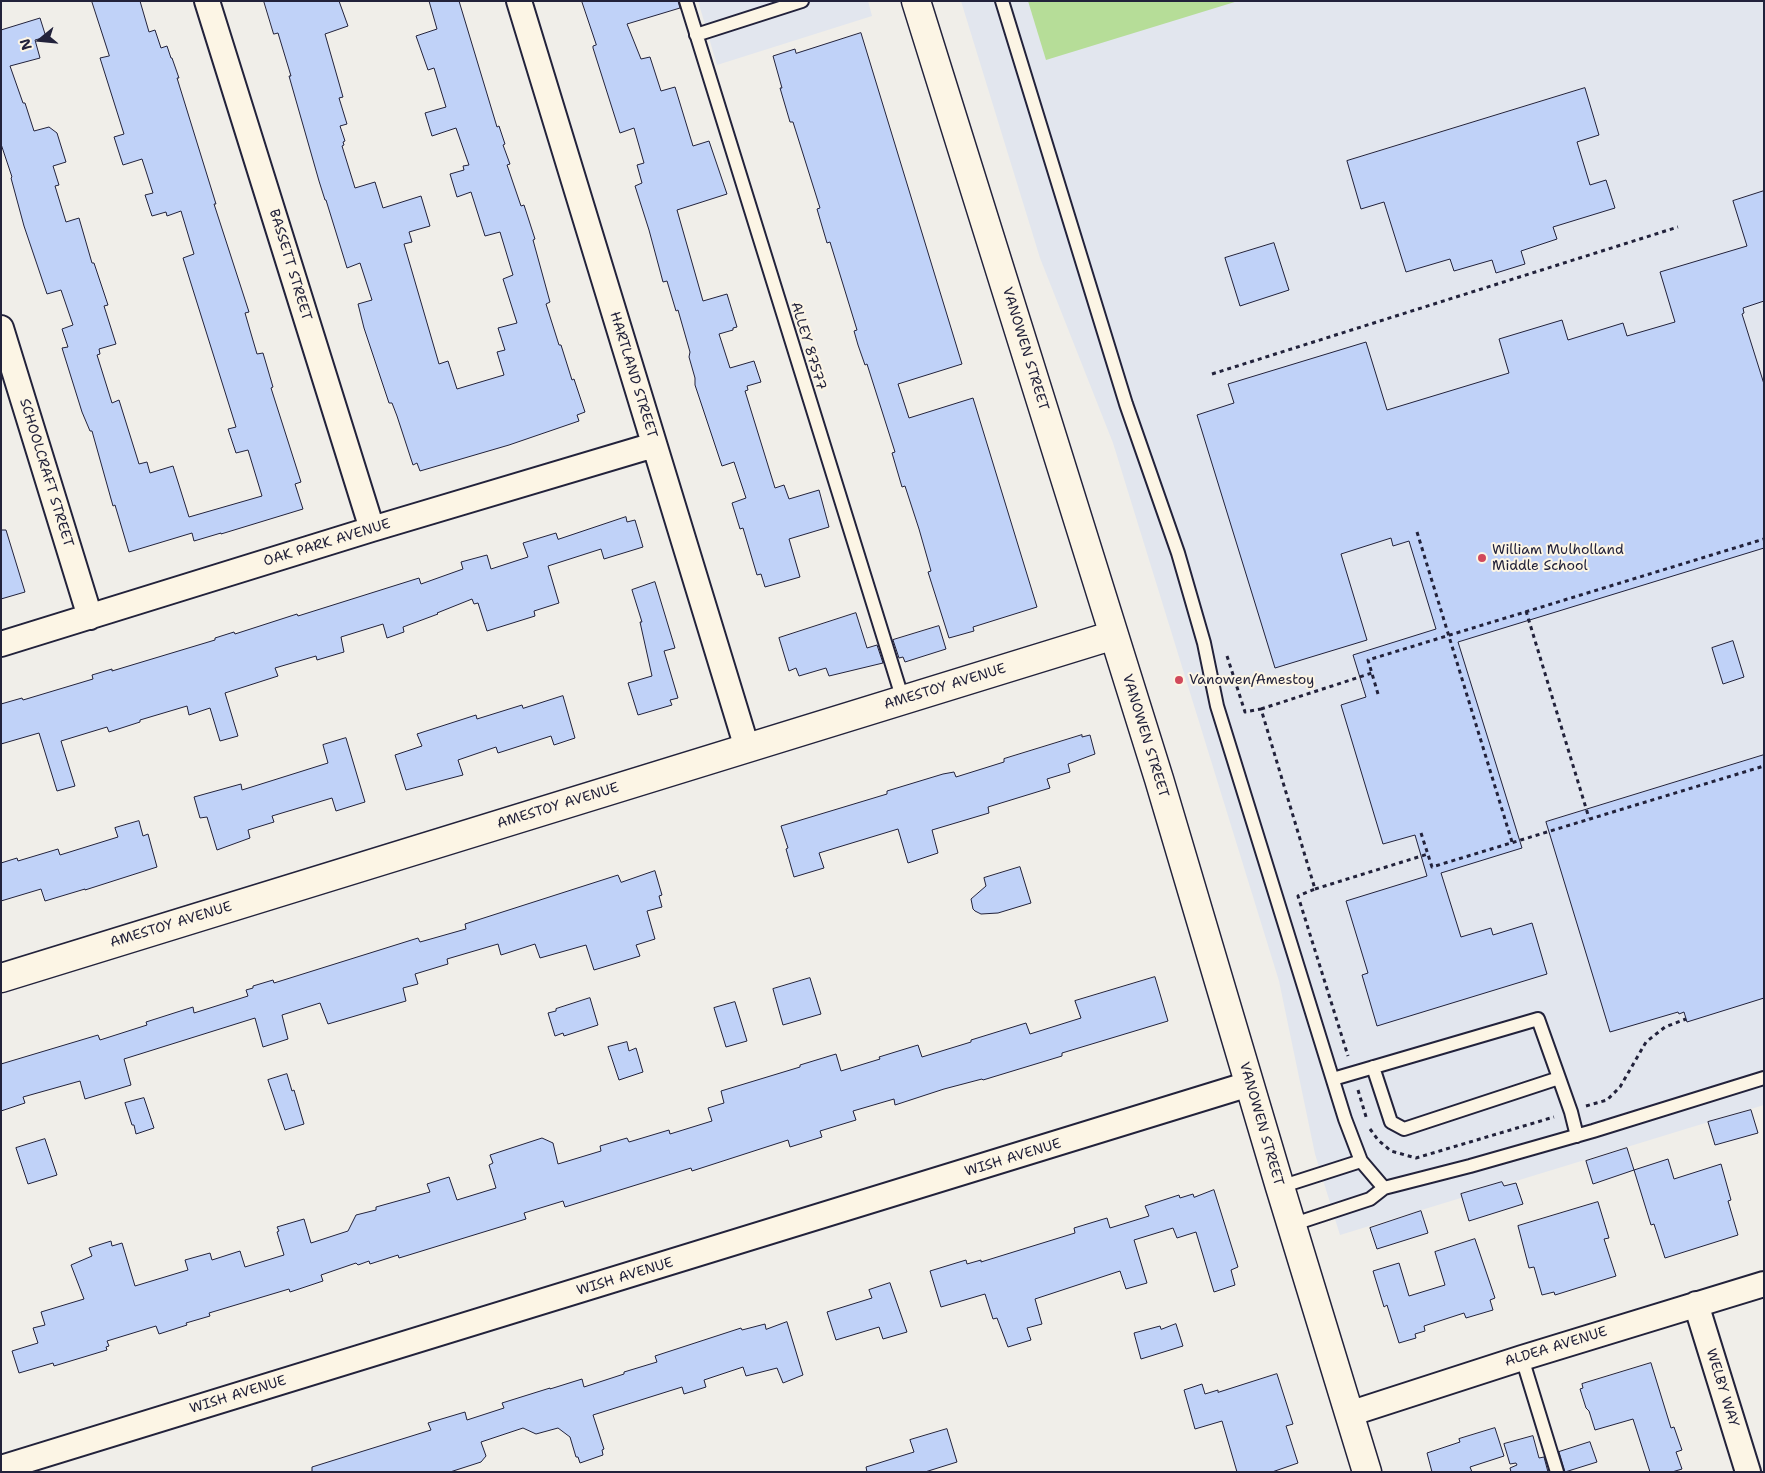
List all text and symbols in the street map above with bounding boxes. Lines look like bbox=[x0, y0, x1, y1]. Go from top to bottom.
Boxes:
north arrow bbox=[15, 15, 65, 65]
text: N bbox=[15, 36, 36, 52]
street label: BASSETT STREET bbox=[265, 207, 315, 323]
street label: VANOWEN STREET bbox=[998, 285, 1052, 413]
street label: ALLEY 87577 bbox=[787, 300, 829, 392]
street label: HARTLAND STREET bbox=[606, 310, 660, 440]
street label: SCHOOLCRAFT STREET bbox=[15, 397, 77, 549]
street label: OAK PARK AVENUE bbox=[262, 516, 392, 570]
place label: William Mulholland Middle School bbox=[1492, 542, 1624, 574]
marker: William Mulholland Middle School bbox=[1476, 552, 1488, 564]
street label: AMESTOY AVENUE bbox=[882, 660, 1008, 714]
street label: VANOWEN STREET bbox=[1118, 672, 1172, 800]
place label: Vanowen/Amestoy bbox=[1189, 672, 1314, 688]
marker: Vanowen/Amestoy bbox=[1173, 674, 1185, 686]
street label: AMESTOY AVENUE bbox=[495, 779, 621, 833]
street label: AMESTOY AVENUE bbox=[108, 898, 234, 952]
street label: VANOWEN STREET bbox=[1235, 1060, 1287, 1188]
street label: WISH AVENUE bbox=[963, 1135, 1063, 1181]
street label: WISH AVENUE bbox=[575, 1254, 675, 1300]
street label: ALDEA AVENUE bbox=[1503, 1323, 1609, 1371]
street label: WELBY WAY bbox=[1702, 1347, 1742, 1429]
street label: WISH AVENUE bbox=[188, 1372, 288, 1418]

